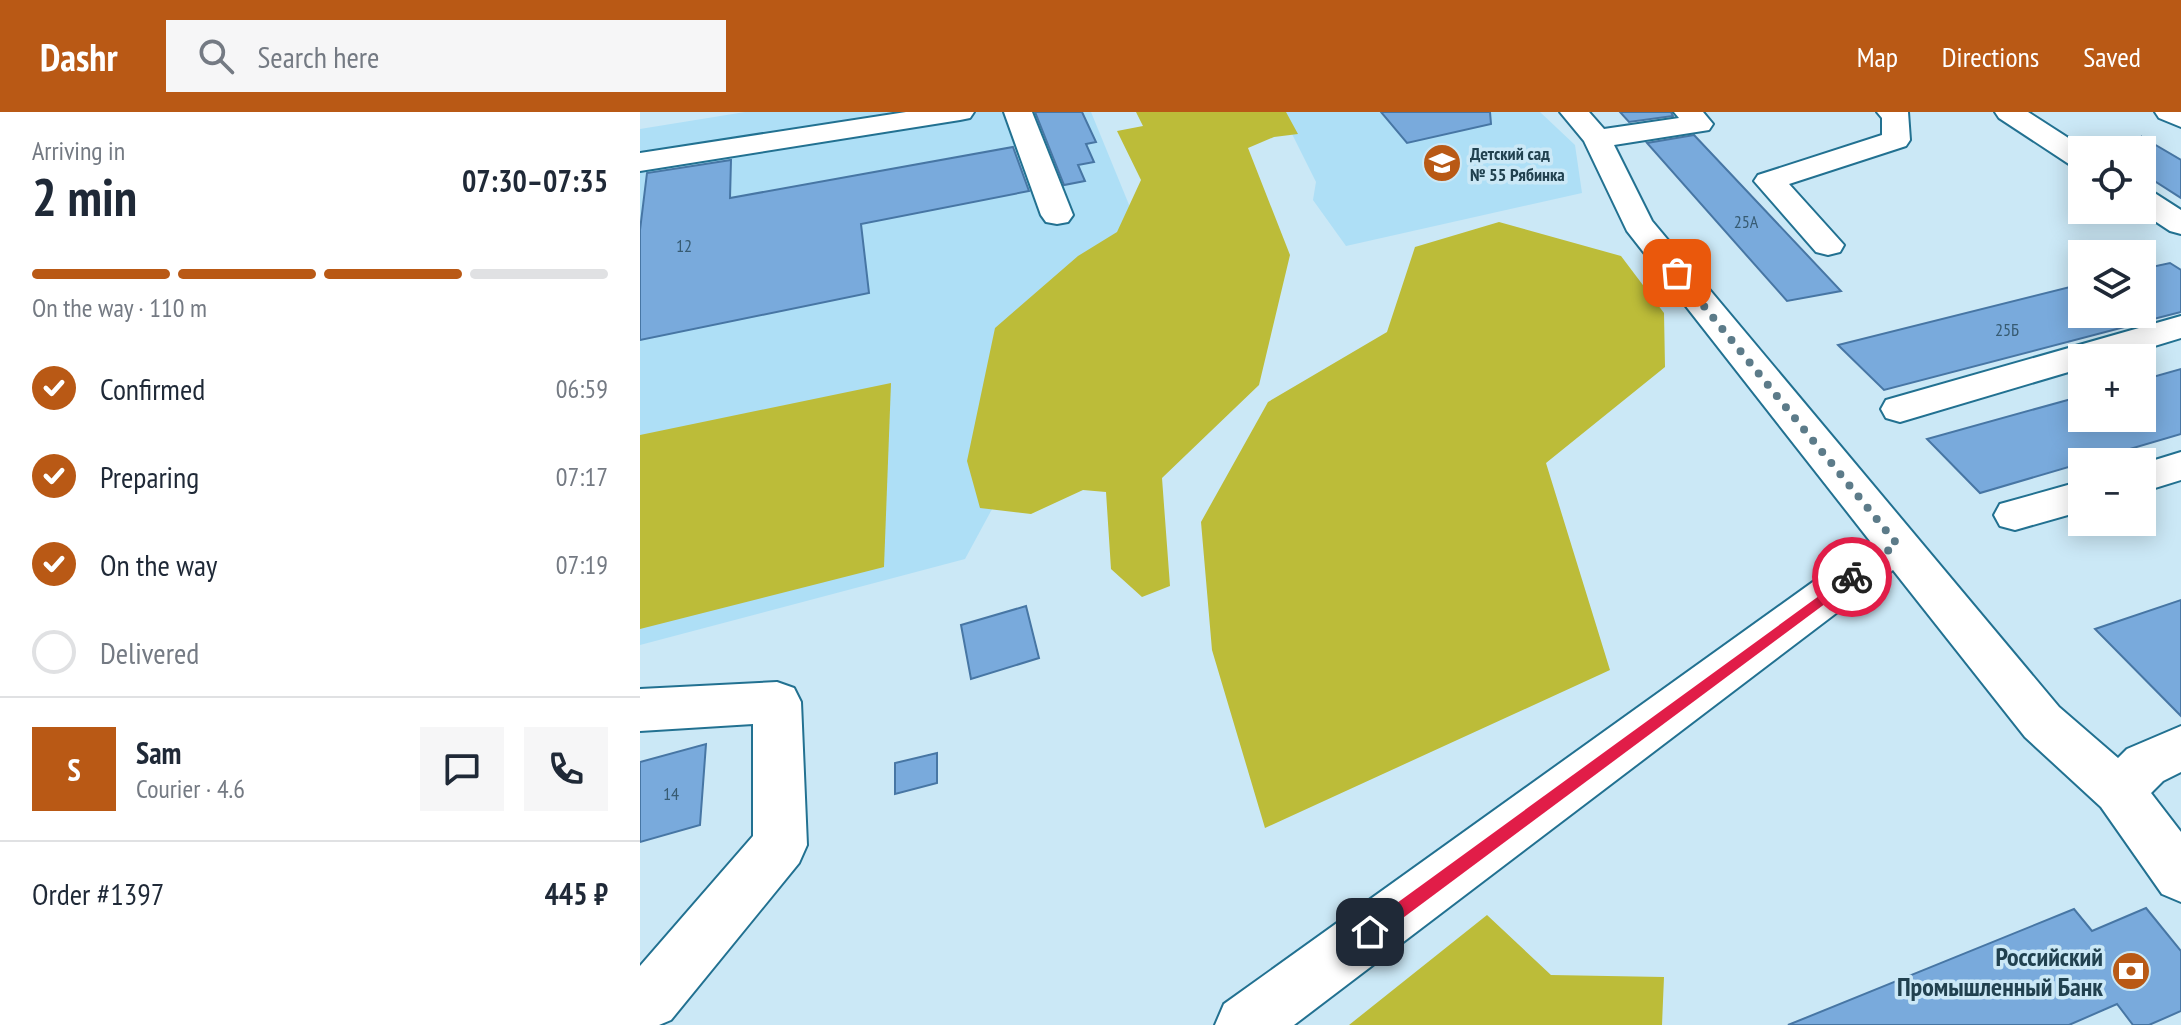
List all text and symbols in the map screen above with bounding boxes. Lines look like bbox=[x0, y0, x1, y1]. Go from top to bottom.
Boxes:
search box bbox=[166, 20, 726, 92]
text: Dashr bbox=[40, 32, 118, 81]
icon: search bbox=[194, 34, 238, 78]
text: Search here bbox=[258, 37, 379, 76]
text: Map bbox=[1857, 38, 1898, 75]
text: Directions bbox=[1942, 38, 2039, 75]
text: Saved bbox=[2083, 38, 2141, 75]
text: Arriving in bbox=[32, 134, 125, 167]
map controls bbox=[2068, 136, 2156, 536]
button: locate bbox=[2068, 136, 2156, 224]
school or university icon: Детский сад № 55 Рябинка bbox=[1421, 142, 1463, 184]
place label: Детский сад № 55 Рябинка bbox=[1470, 142, 1565, 186]
text: 07:30–07:35 bbox=[462, 161, 608, 200]
text: 2 min bbox=[32, 163, 137, 230]
house number: 25А bbox=[1734, 210, 1759, 233]
house number: 12 bbox=[676, 234, 692, 257]
pin bbox=[1643, 239, 1711, 307]
button: layers bbox=[2068, 240, 2156, 328]
icon: bag bbox=[1655, 251, 1699, 295]
text: On the way · 110 m bbox=[32, 291, 207, 324]
house number: 25Б bbox=[1995, 318, 2019, 341]
button: + bbox=[2068, 344, 2156, 432]
icon: check bbox=[32, 366, 76, 410]
text: Confirmed bbox=[100, 369, 205, 408]
text: 06:59 bbox=[556, 372, 608, 405]
button: − bbox=[2068, 448, 2156, 536]
icon: check bbox=[32, 454, 76, 498]
text: Preparing bbox=[100, 457, 199, 496]
text: 07:17 bbox=[556, 460, 608, 493]
courier bbox=[1812, 537, 1892, 617]
icon: check bbox=[32, 542, 76, 586]
text: On the way bbox=[100, 545, 217, 584]
text: 07:19 bbox=[556, 548, 608, 581]
icon: bike bbox=[1830, 555, 1874, 599]
text: Delivered bbox=[100, 633, 199, 672]
button: chat bbox=[420, 727, 504, 811]
button: phone bbox=[524, 727, 608, 811]
text: Sam bbox=[136, 733, 181, 772]
text: S bbox=[67, 750, 81, 789]
text: Courier · 4.6 bbox=[136, 772, 245, 805]
house number: 14 bbox=[663, 782, 679, 805]
text: Order #1397 bbox=[32, 874, 164, 913]
text: 445 ₽ bbox=[544, 874, 608, 913]
pin bbox=[1336, 898, 1404, 966]
icon: home bbox=[1348, 910, 1392, 954]
place label: Российский Промышленный Банк bbox=[1897, 940, 2103, 1003]
bank icon: Российский Промышленный Банк bbox=[2110, 950, 2152, 992]

